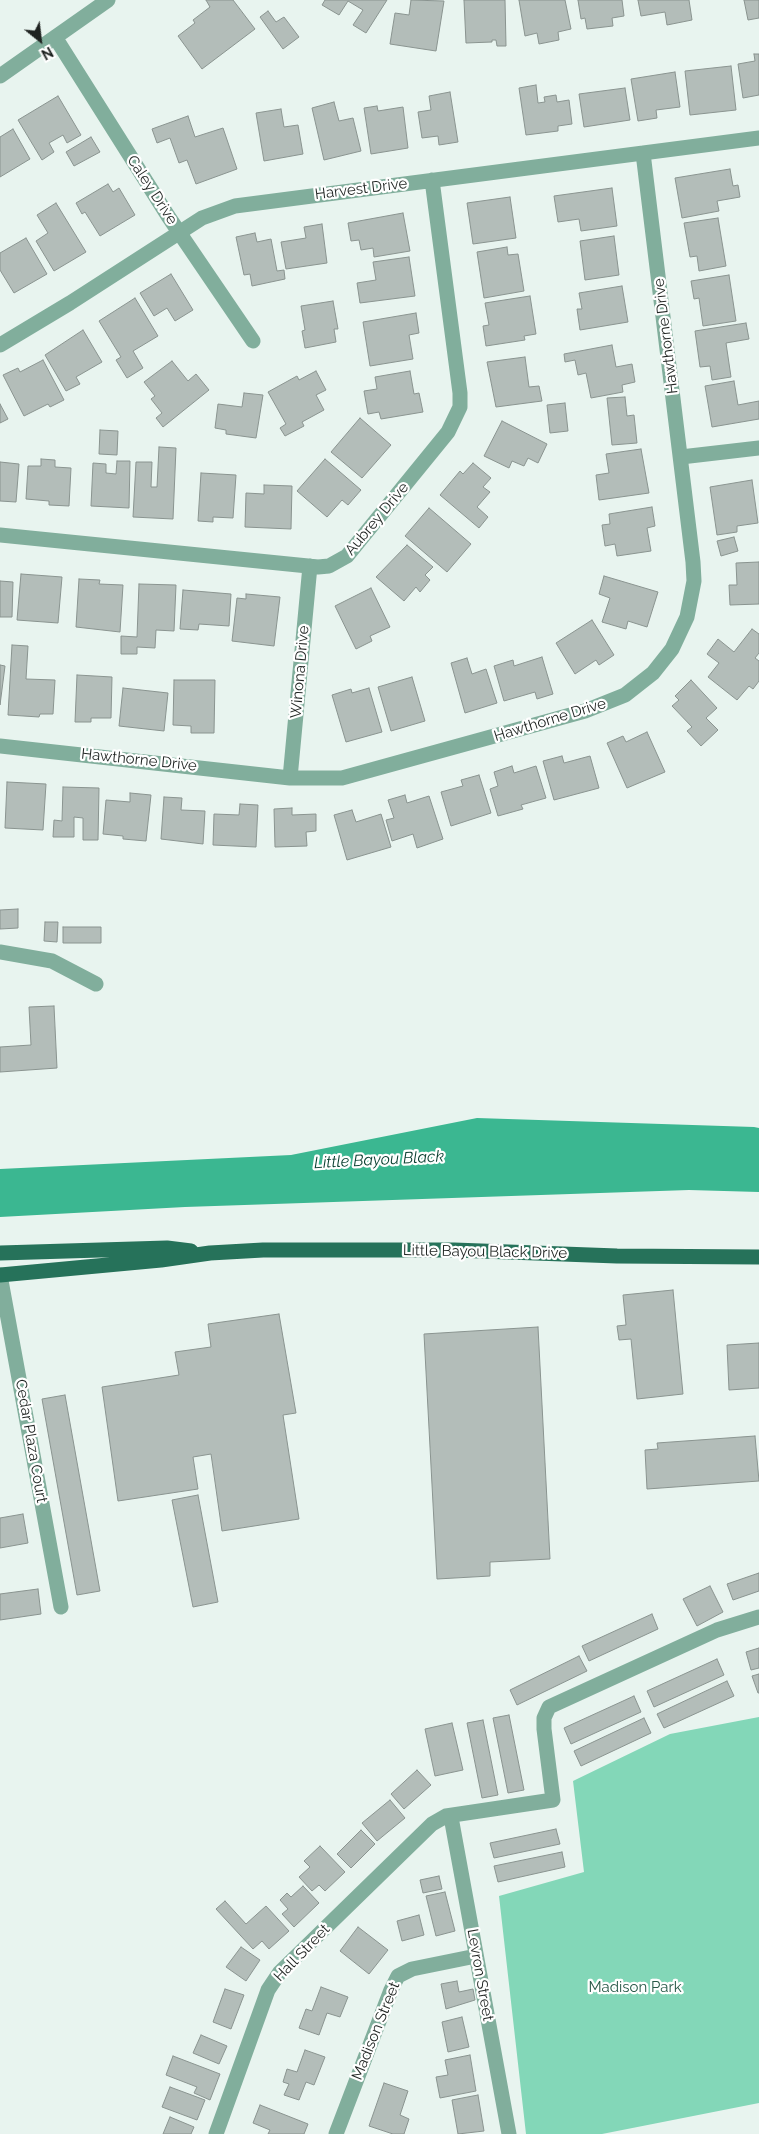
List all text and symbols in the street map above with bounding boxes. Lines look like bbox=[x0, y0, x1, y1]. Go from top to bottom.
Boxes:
north arrow bbox=[15, 15, 65, 65]
text: N bbox=[39, 44, 56, 63]
street label: Caley Drive bbox=[123, 152, 181, 228]
street label: Harvest Drive bbox=[314, 174, 408, 204]
street label: Hawthorne Drive bbox=[650, 277, 682, 395]
street label: Aubrey Drive bbox=[341, 479, 413, 559]
street label: Winona Drive bbox=[287, 625, 313, 719]
street label: Hawthorne Drive bbox=[492, 694, 608, 746]
street label: Hawthorne Drive bbox=[80, 745, 198, 775]
water label: Little Bayou Black bbox=[314, 1147, 444, 1173]
street label: Little Bayou Black Drive bbox=[403, 1242, 567, 1262]
street label: Cedar Plaza Court bbox=[11, 1378, 51, 1504]
street label: Hall Street bbox=[270, 1921, 334, 1985]
street label: Levron Street bbox=[463, 1928, 497, 2022]
park label: Madison Park bbox=[588, 1978, 682, 1996]
street label: Madison Street bbox=[348, 1979, 404, 2083]

